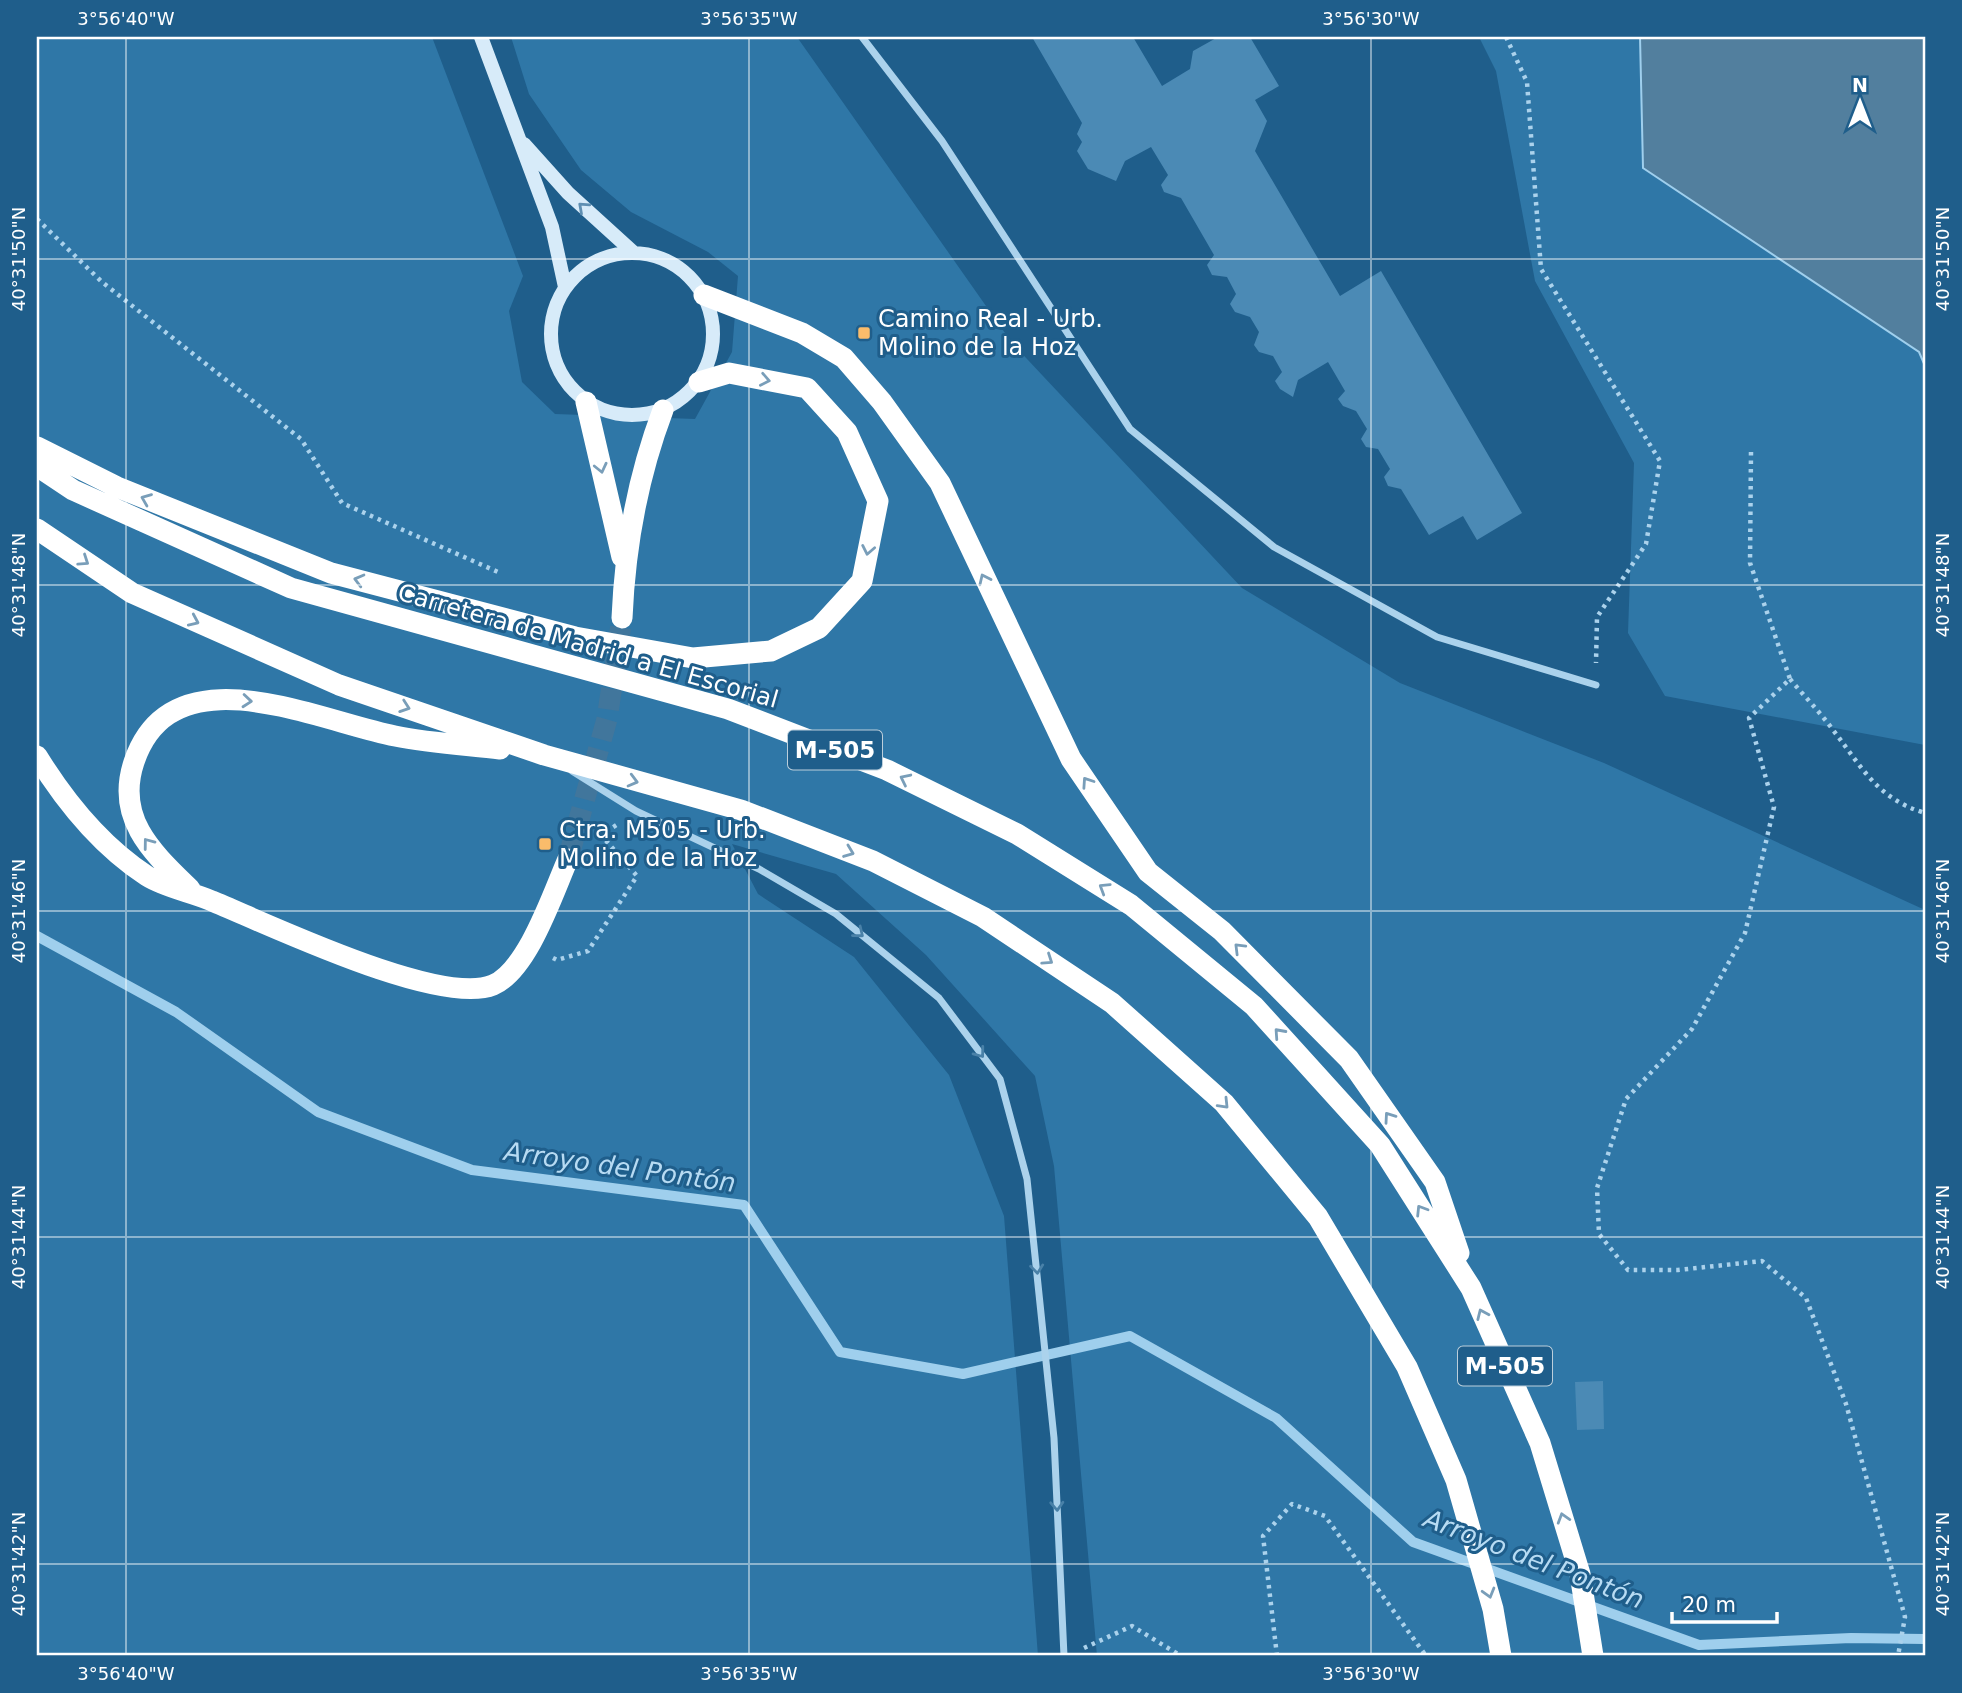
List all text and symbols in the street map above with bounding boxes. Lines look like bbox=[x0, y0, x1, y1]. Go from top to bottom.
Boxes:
text: 3°56'40"W bbox=[77, 8, 175, 29]
text: 3°56'35"W bbox=[700, 8, 798, 29]
text: 3°56'30"W bbox=[1322, 8, 1420, 29]
north arrow bbox=[1826, 66, 1896, 136]
text: N bbox=[1852, 74, 1868, 96]
one-way arrow bbox=[578, 203, 591, 215]
text: 40°31'50"N bbox=[8, 207, 29, 311]
text: 40°31'50"N bbox=[1932, 207, 1953, 311]
place label: Camino Real - Urb. Molino de la Hoz bbox=[878, 305, 1103, 361]
marker: Camino Real - Urb. Molino de la Hoz bbox=[856, 325, 872, 341]
one-way arrow bbox=[759, 372, 771, 387]
one-way arrow bbox=[593, 462, 608, 474]
one-way arrow bbox=[141, 493, 153, 507]
text: 40°31'48"N bbox=[8, 533, 29, 637]
text: 40°31'48"N bbox=[1932, 533, 1953, 637]
one-way arrow bbox=[862, 544, 877, 556]
one-way arrow bbox=[76, 553, 89, 565]
one-way arrow bbox=[353, 574, 365, 588]
one-way arrow bbox=[978, 574, 992, 586]
street label: Carretera de Madrid a El Escorial bbox=[395, 578, 781, 714]
one-way arrow bbox=[187, 613, 200, 627]
one-way arrow bbox=[242, 693, 253, 708]
one-way arrow bbox=[398, 699, 410, 713]
road number: M-505 bbox=[788, 730, 882, 770]
one-way arrow bbox=[627, 772, 639, 787]
one-way arrow bbox=[900, 773, 912, 787]
one-way arrow bbox=[1083, 777, 1095, 790]
place label: Ctra. M505 - Urb. Molino de la Hoz bbox=[559, 816, 766, 872]
marker: Ctra. M505 - Urb. Molino de la Hoz bbox=[537, 836, 553, 852]
one-way arrow bbox=[143, 838, 156, 851]
one-way arrow bbox=[843, 843, 855, 857]
text: 40°31'46"N bbox=[8, 859, 29, 963]
text: 40°31'46"N bbox=[1932, 859, 1953, 963]
one-way arrow bbox=[1099, 884, 1112, 897]
one-way arrow bbox=[851, 924, 863, 937]
one-way arrow bbox=[1234, 943, 1247, 956]
one-way arrow bbox=[1040, 952, 1053, 964]
one-way arrow bbox=[1274, 1028, 1287, 1041]
one-way arrow bbox=[971, 1045, 984, 1057]
one-way arrow bbox=[1215, 1096, 1228, 1109]
one-way arrow bbox=[1385, 1112, 1397, 1125]
water label: Arroyo del Pontón bbox=[500, 1136, 738, 1198]
text: 40°31'44"N bbox=[8, 1185, 29, 1289]
text: 40°31'44"N bbox=[1932, 1185, 1953, 1289]
one-way arrow bbox=[1417, 1204, 1430, 1217]
one-way arrow bbox=[1029, 1263, 1044, 1275]
one-way arrow bbox=[1477, 1309, 1491, 1321]
road number: M-505 bbox=[1458, 1346, 1552, 1386]
one-way arrow bbox=[1050, 1501, 1065, 1512]
water label: Arroyo del Pontón bbox=[1418, 1502, 1648, 1615]
text: 40°31'42"N bbox=[8, 1512, 29, 1616]
one-way arrow bbox=[1557, 1512, 1571, 1525]
text: 40°31'42"N bbox=[1932, 1512, 1953, 1616]
scale bar bbox=[1672, 1581, 1776, 1625]
one-way arrow bbox=[1480, 1587, 1495, 1599]
text: 20 m bbox=[1682, 1593, 1736, 1617]
text: 3°56'40"W bbox=[77, 1663, 175, 1684]
text: 3°56'35"W bbox=[700, 1663, 798, 1684]
text: 3°56'30"W bbox=[1322, 1663, 1420, 1684]

